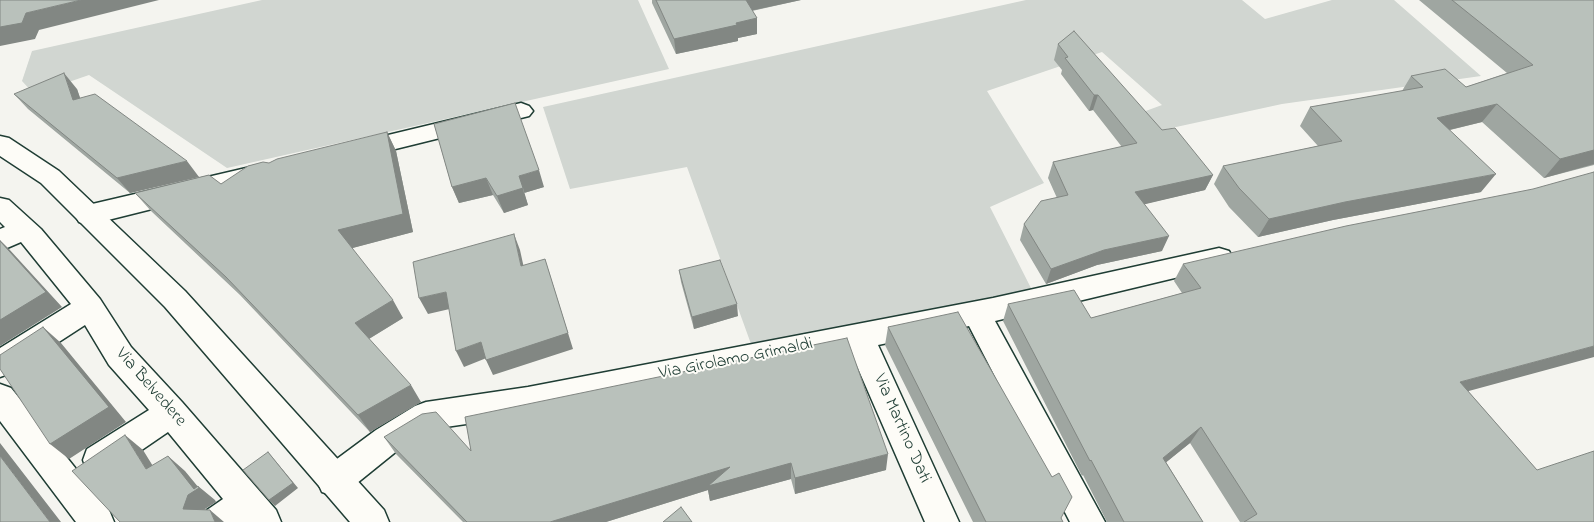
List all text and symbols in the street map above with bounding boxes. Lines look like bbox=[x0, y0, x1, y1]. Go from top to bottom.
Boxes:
street label: Via Girolamo Grimaldi bbox=[657, 334, 815, 386]
street label: Via Belvedere bbox=[110, 344, 190, 432]
street label: Via Martino Dati bbox=[867, 371, 935, 487]

